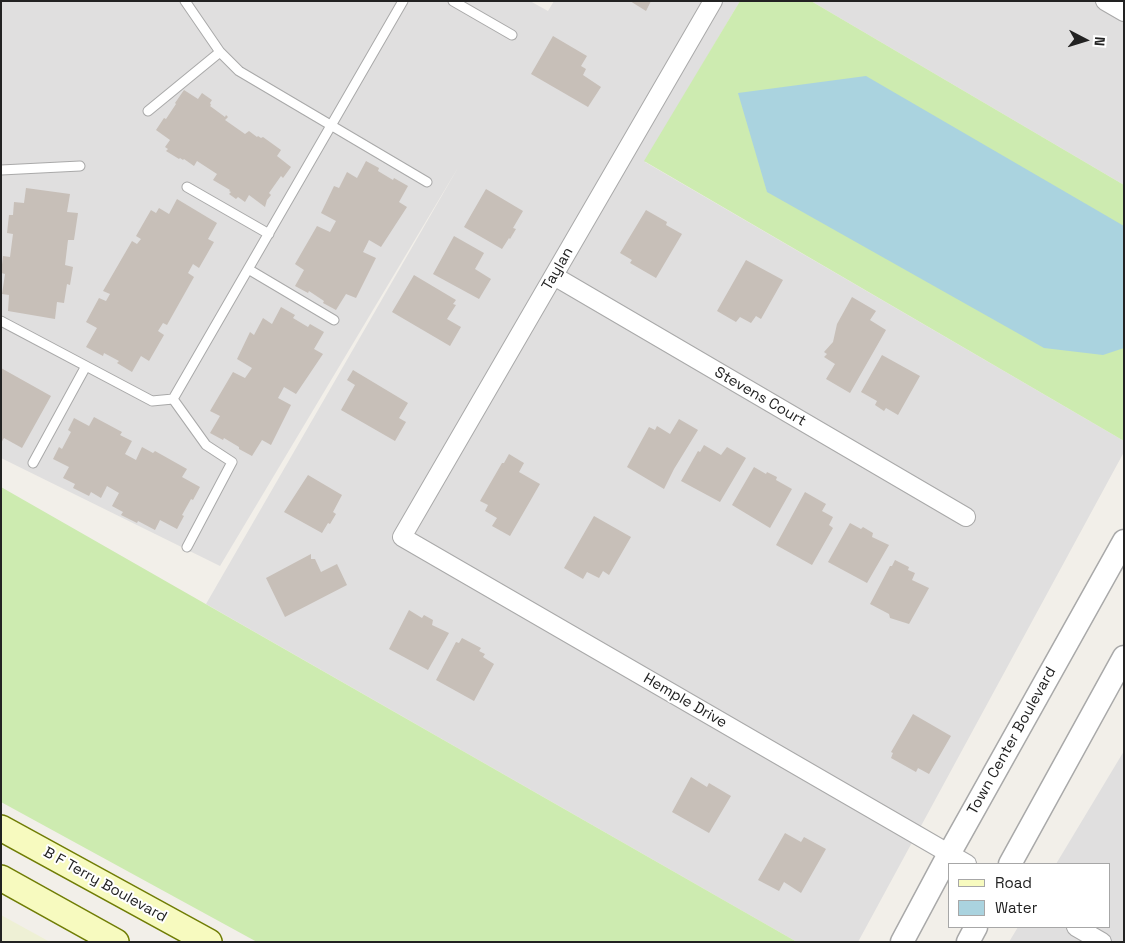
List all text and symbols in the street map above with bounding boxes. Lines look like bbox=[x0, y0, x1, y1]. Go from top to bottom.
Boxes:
north arrow bbox=[1060, 15, 1110, 65]
text: N bbox=[1091, 36, 1109, 47]
street label: Taylan bbox=[539, 244, 577, 294]
street label: Stevens Court bbox=[711, 364, 809, 430]
street label: Town Center Boulevard bbox=[964, 664, 1060, 818]
street label: Hemple Drive bbox=[640, 670, 730, 732]
street label: B F Terry Boulevard bbox=[40, 844, 170, 926]
legend bbox=[948, 863, 1110, 928]
text: Road bbox=[995, 873, 1032, 892]
text: Water bbox=[995, 898, 1037, 917]

